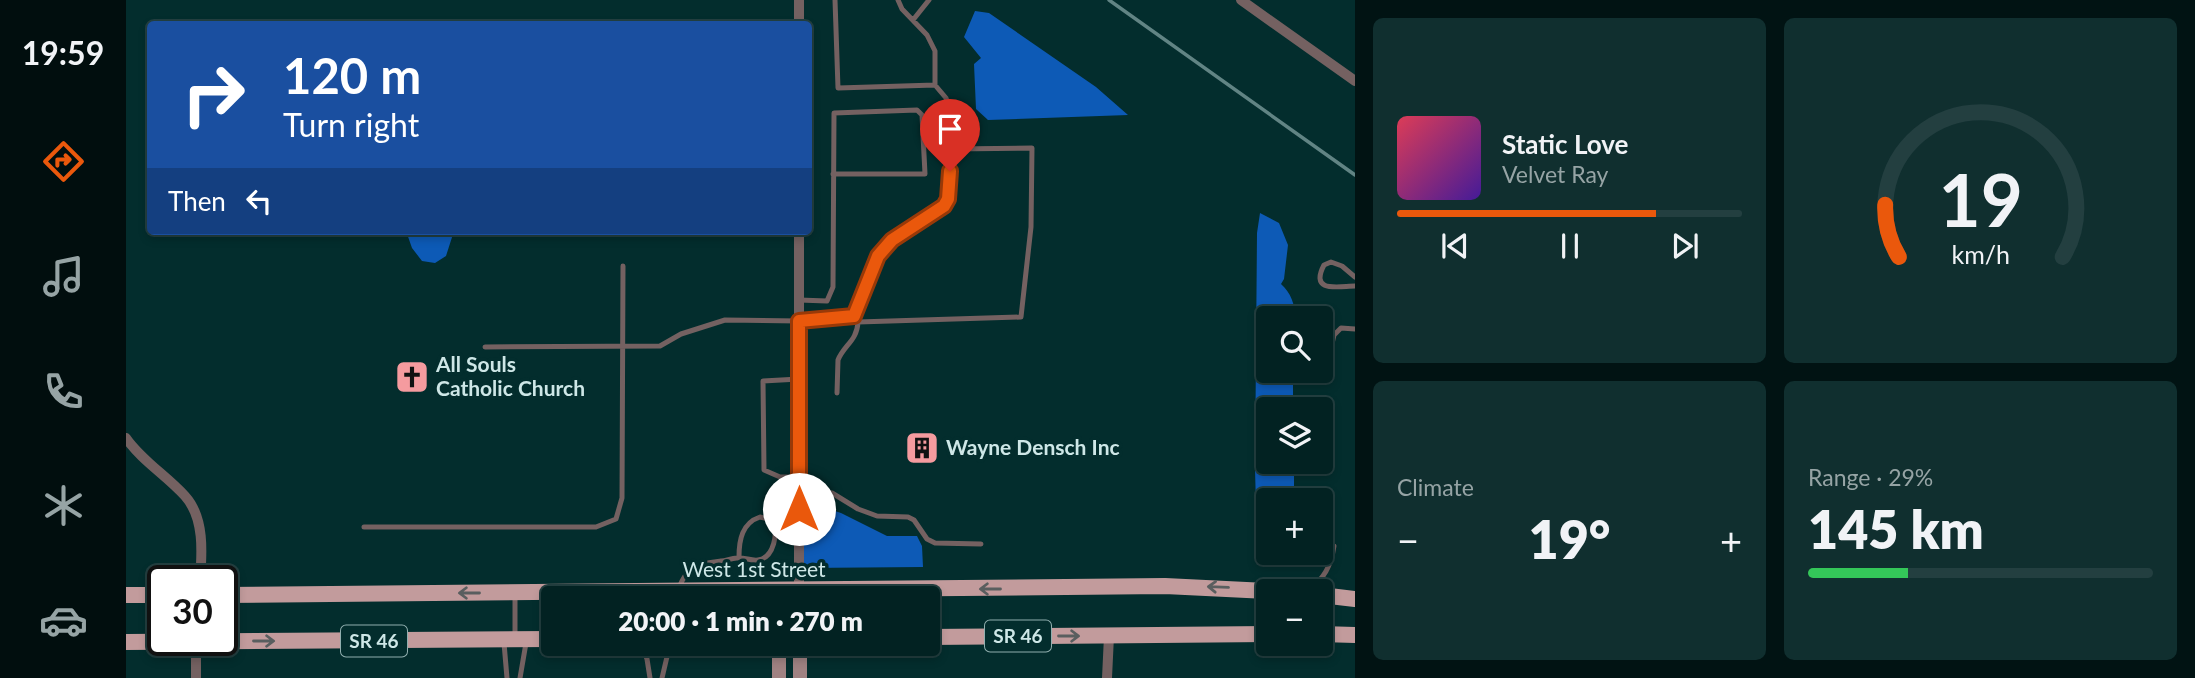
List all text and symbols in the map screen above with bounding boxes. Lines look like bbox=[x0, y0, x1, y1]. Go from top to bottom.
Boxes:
text: 19:59 bbox=[22, 33, 104, 72]
text: 120 m bbox=[283, 46, 421, 104]
icon: right bbox=[168, 49, 259, 140]
pin bbox=[920, 99, 980, 171]
text: Turn right bbox=[283, 105, 419, 144]
icon: arrive bbox=[931, 110, 969, 148]
text: Static Love bbox=[1502, 128, 1629, 160]
icon: directions bbox=[39, 137, 88, 186]
text: 19 bbox=[1938, 155, 2023, 243]
text: Velvet Ray bbox=[1502, 160, 1608, 188]
icon: left bbox=[240, 182, 278, 220]
text: Then bbox=[168, 185, 226, 217]
icon: previous bbox=[1436, 227, 1474, 265]
icon: pause bbox=[1551, 227, 1589, 265]
icon: next bbox=[1666, 227, 1704, 265]
text: km/h bbox=[1951, 239, 2010, 269]
icon: music bbox=[39, 252, 88, 301]
map controls bbox=[1256, 306, 1333, 656]
button: search bbox=[1256, 306, 1333, 383]
place label: All Souls Catholic Church bbox=[435, 351, 585, 400]
church icon: All Souls Catholic Church bbox=[393, 358, 431, 396]
icon: phone bbox=[39, 367, 88, 416]
button: layers bbox=[1256, 397, 1333, 474]
building icon: Wayne Densch Inc bbox=[903, 429, 941, 467]
place label: Wayne Densch Inc bbox=[946, 434, 1120, 459]
text: Range · 29% bbox=[1808, 463, 1933, 491]
position arrow bbox=[762, 472, 836, 546]
text: Climate bbox=[1397, 473, 1474, 501]
icon: climate bbox=[39, 481, 88, 530]
button: + bbox=[1256, 488, 1333, 565]
text: 145 km bbox=[1808, 498, 1984, 560]
text: 19° bbox=[1529, 508, 1610, 570]
text: − bbox=[1397, 517, 1419, 563]
text: + bbox=[1720, 517, 1742, 563]
street label: West 1st Street bbox=[682, 556, 826, 581]
speed limit sign: 30 bbox=[147, 565, 238, 656]
button: − bbox=[1256, 579, 1333, 656]
one-way arrow bbox=[1207, 581, 1230, 594]
one-way arrow bbox=[979, 582, 1002, 596]
one-way arrow bbox=[458, 586, 481, 600]
icon: car bbox=[39, 596, 88, 645]
text: 20:00 · 1 min · 270 m bbox=[618, 605, 863, 637]
road number: SR 46 bbox=[985, 621, 1051, 652]
road number: SR 46 bbox=[341, 626, 407, 656]
one-way arrow bbox=[1057, 629, 1080, 643]
one-way arrow bbox=[252, 634, 275, 648]

